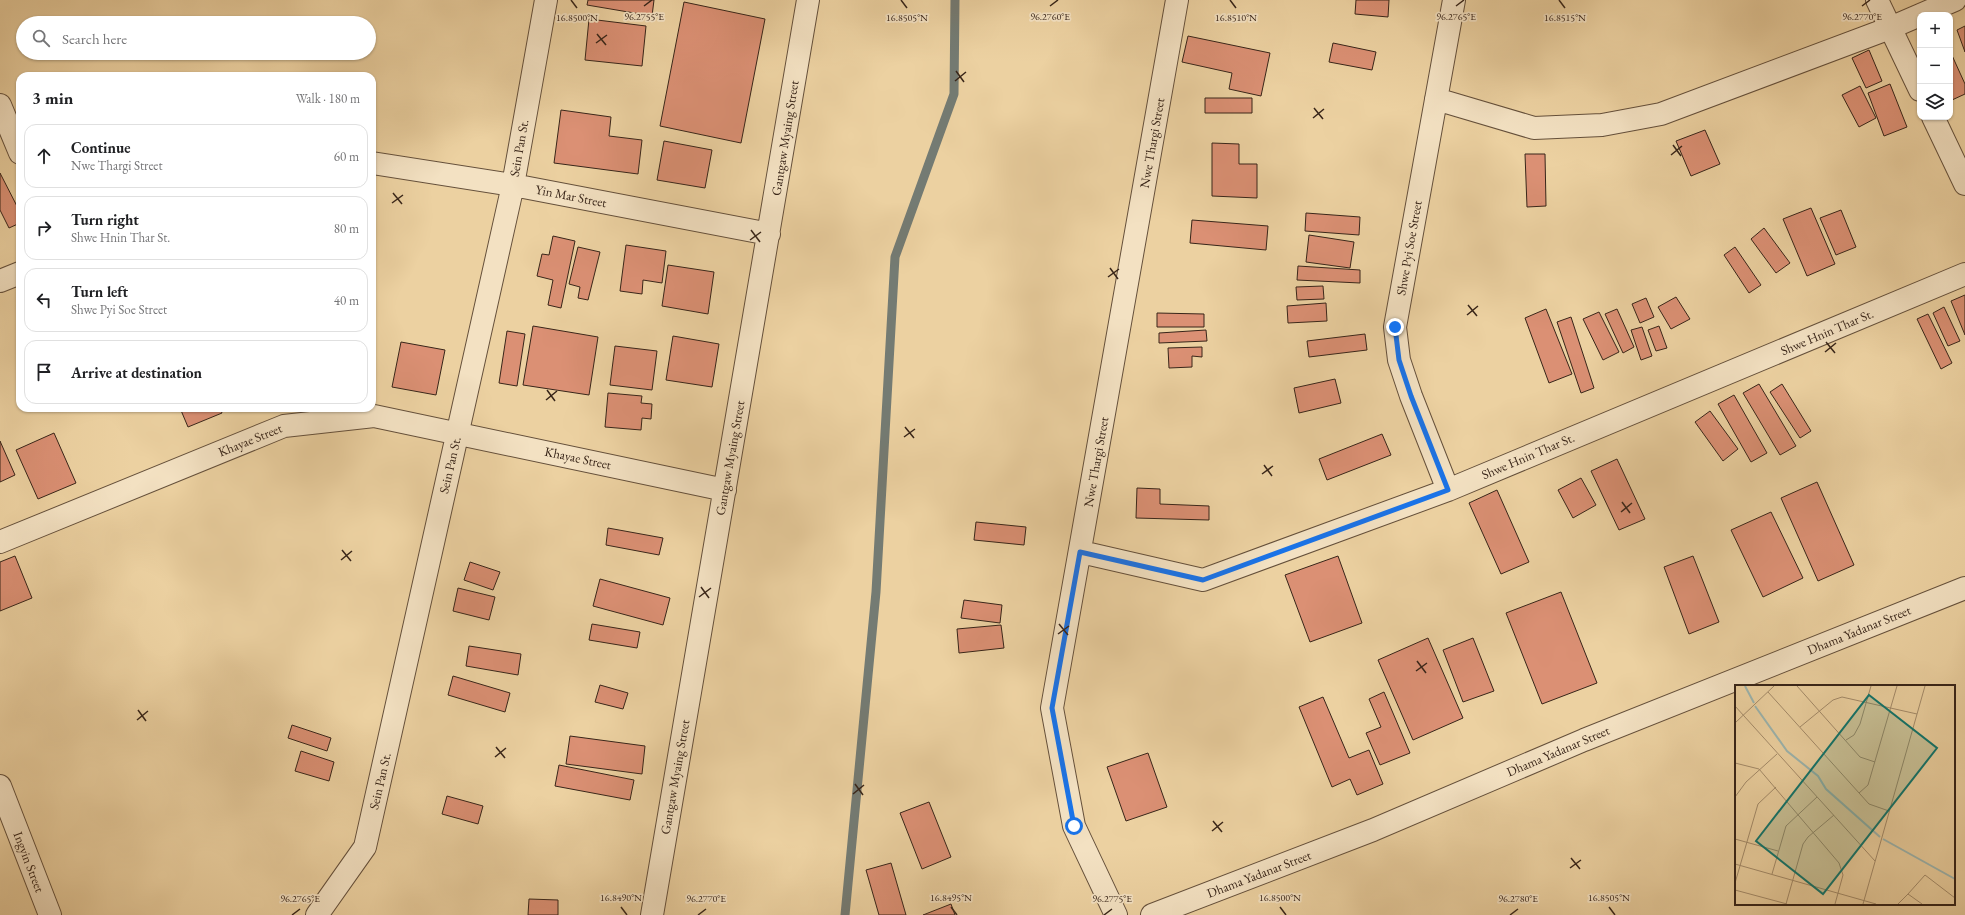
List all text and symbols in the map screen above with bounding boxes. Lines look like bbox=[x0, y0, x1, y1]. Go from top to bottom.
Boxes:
text: 96.2755°E bbox=[624, 10, 664, 23]
text: 96.2760°E bbox=[1030, 10, 1070, 23]
text: 96.2765°E bbox=[1436, 10, 1476, 23]
text: 96.2770°E bbox=[1842, 10, 1882, 23]
text: 16.8500°N bbox=[556, 11, 598, 24]
text: 16.8505°N bbox=[886, 11, 928, 24]
text: 16.8510°N bbox=[1215, 11, 1257, 24]
text: 16.8515°N bbox=[1544, 11, 1586, 24]
map controls bbox=[1917, 12, 1953, 120]
button: + bbox=[1917, 12, 1953, 48]
search box bbox=[16, 16, 376, 60]
icon: search bbox=[30, 27, 52, 49]
text: Search here bbox=[62, 29, 127, 48]
button: − bbox=[1917, 48, 1953, 84]
street label: Gantgaw Myaing Street bbox=[767, 79, 803, 197]
button: layers bbox=[1917, 84, 1953, 120]
text: 3 min bbox=[32, 87, 73, 109]
text: Walk · 180 m bbox=[296, 90, 360, 107]
street label: Nwe Thargi Street bbox=[1136, 96, 1168, 190]
street label: Sein Pan St. bbox=[506, 118, 532, 178]
text: Continue bbox=[71, 138, 131, 157]
icon: ahead bbox=[33, 145, 55, 167]
text: 60 m bbox=[334, 148, 359, 165]
text: Nwe Thargi Street bbox=[71, 157, 162, 174]
street label: Yin Mar Street bbox=[534, 181, 608, 211]
street label: Shwe Pyi Soe Street bbox=[1392, 199, 1426, 297]
text: Turn right bbox=[71, 210, 139, 229]
icon: right bbox=[33, 217, 55, 239]
text: 80 m bbox=[334, 220, 359, 237]
text: Shwe Hnin Thar St. bbox=[71, 229, 170, 246]
text: Turn left bbox=[71, 282, 128, 301]
icon: left bbox=[33, 289, 55, 311]
text: 40 m bbox=[334, 292, 359, 309]
text: Shwe Pyi Soe Street bbox=[71, 301, 167, 318]
street label: Shwe Hnin Thar St. bbox=[1778, 305, 1876, 359]
route end bbox=[1386, 318, 1404, 336]
icon: arrive bbox=[33, 361, 55, 383]
text: Arrive at destination bbox=[71, 363, 202, 382]
street label: Gantgaw Myaing Street bbox=[712, 399, 748, 517]
street label: Nwe Thargi Street bbox=[1080, 415, 1112, 509]
street label: Khayae Street bbox=[216, 419, 284, 461]
street label: Shwe Hnin Thar St. bbox=[1479, 429, 1577, 483]
street label: Sein Pan St. bbox=[435, 435, 465, 495]
street label: Khayae Street bbox=[543, 443, 613, 473]
street label: Dhama Yadanar Street bbox=[1805, 601, 1913, 659]
inset map bbox=[1735, 685, 1955, 905]
street label: Gantgaw Myaing Street bbox=[657, 718, 693, 836]
street label: Dhama Yadanar Street bbox=[1504, 722, 1612, 780]
street label: Sein Pan St. bbox=[365, 751, 395, 811]
route start bbox=[1065, 817, 1083, 835]
street label: Ingyin Street bbox=[10, 829, 48, 895]
street label: Dhama Yadanar Street bbox=[1204, 846, 1314, 902]
text: 16.8490°N bbox=[600, 891, 642, 904]
text: 16.8495°N bbox=[930, 891, 972, 904]
text: 16.8500°N bbox=[1259, 891, 1301, 904]
text: 16.8505°N bbox=[1588, 891, 1630, 904]
text: 96.2765°E bbox=[280, 892, 320, 905]
text: 96.2770°E bbox=[686, 892, 726, 905]
text: 96.2775°E bbox=[1092, 892, 1132, 905]
text: 96.2780°E bbox=[1498, 892, 1538, 905]

